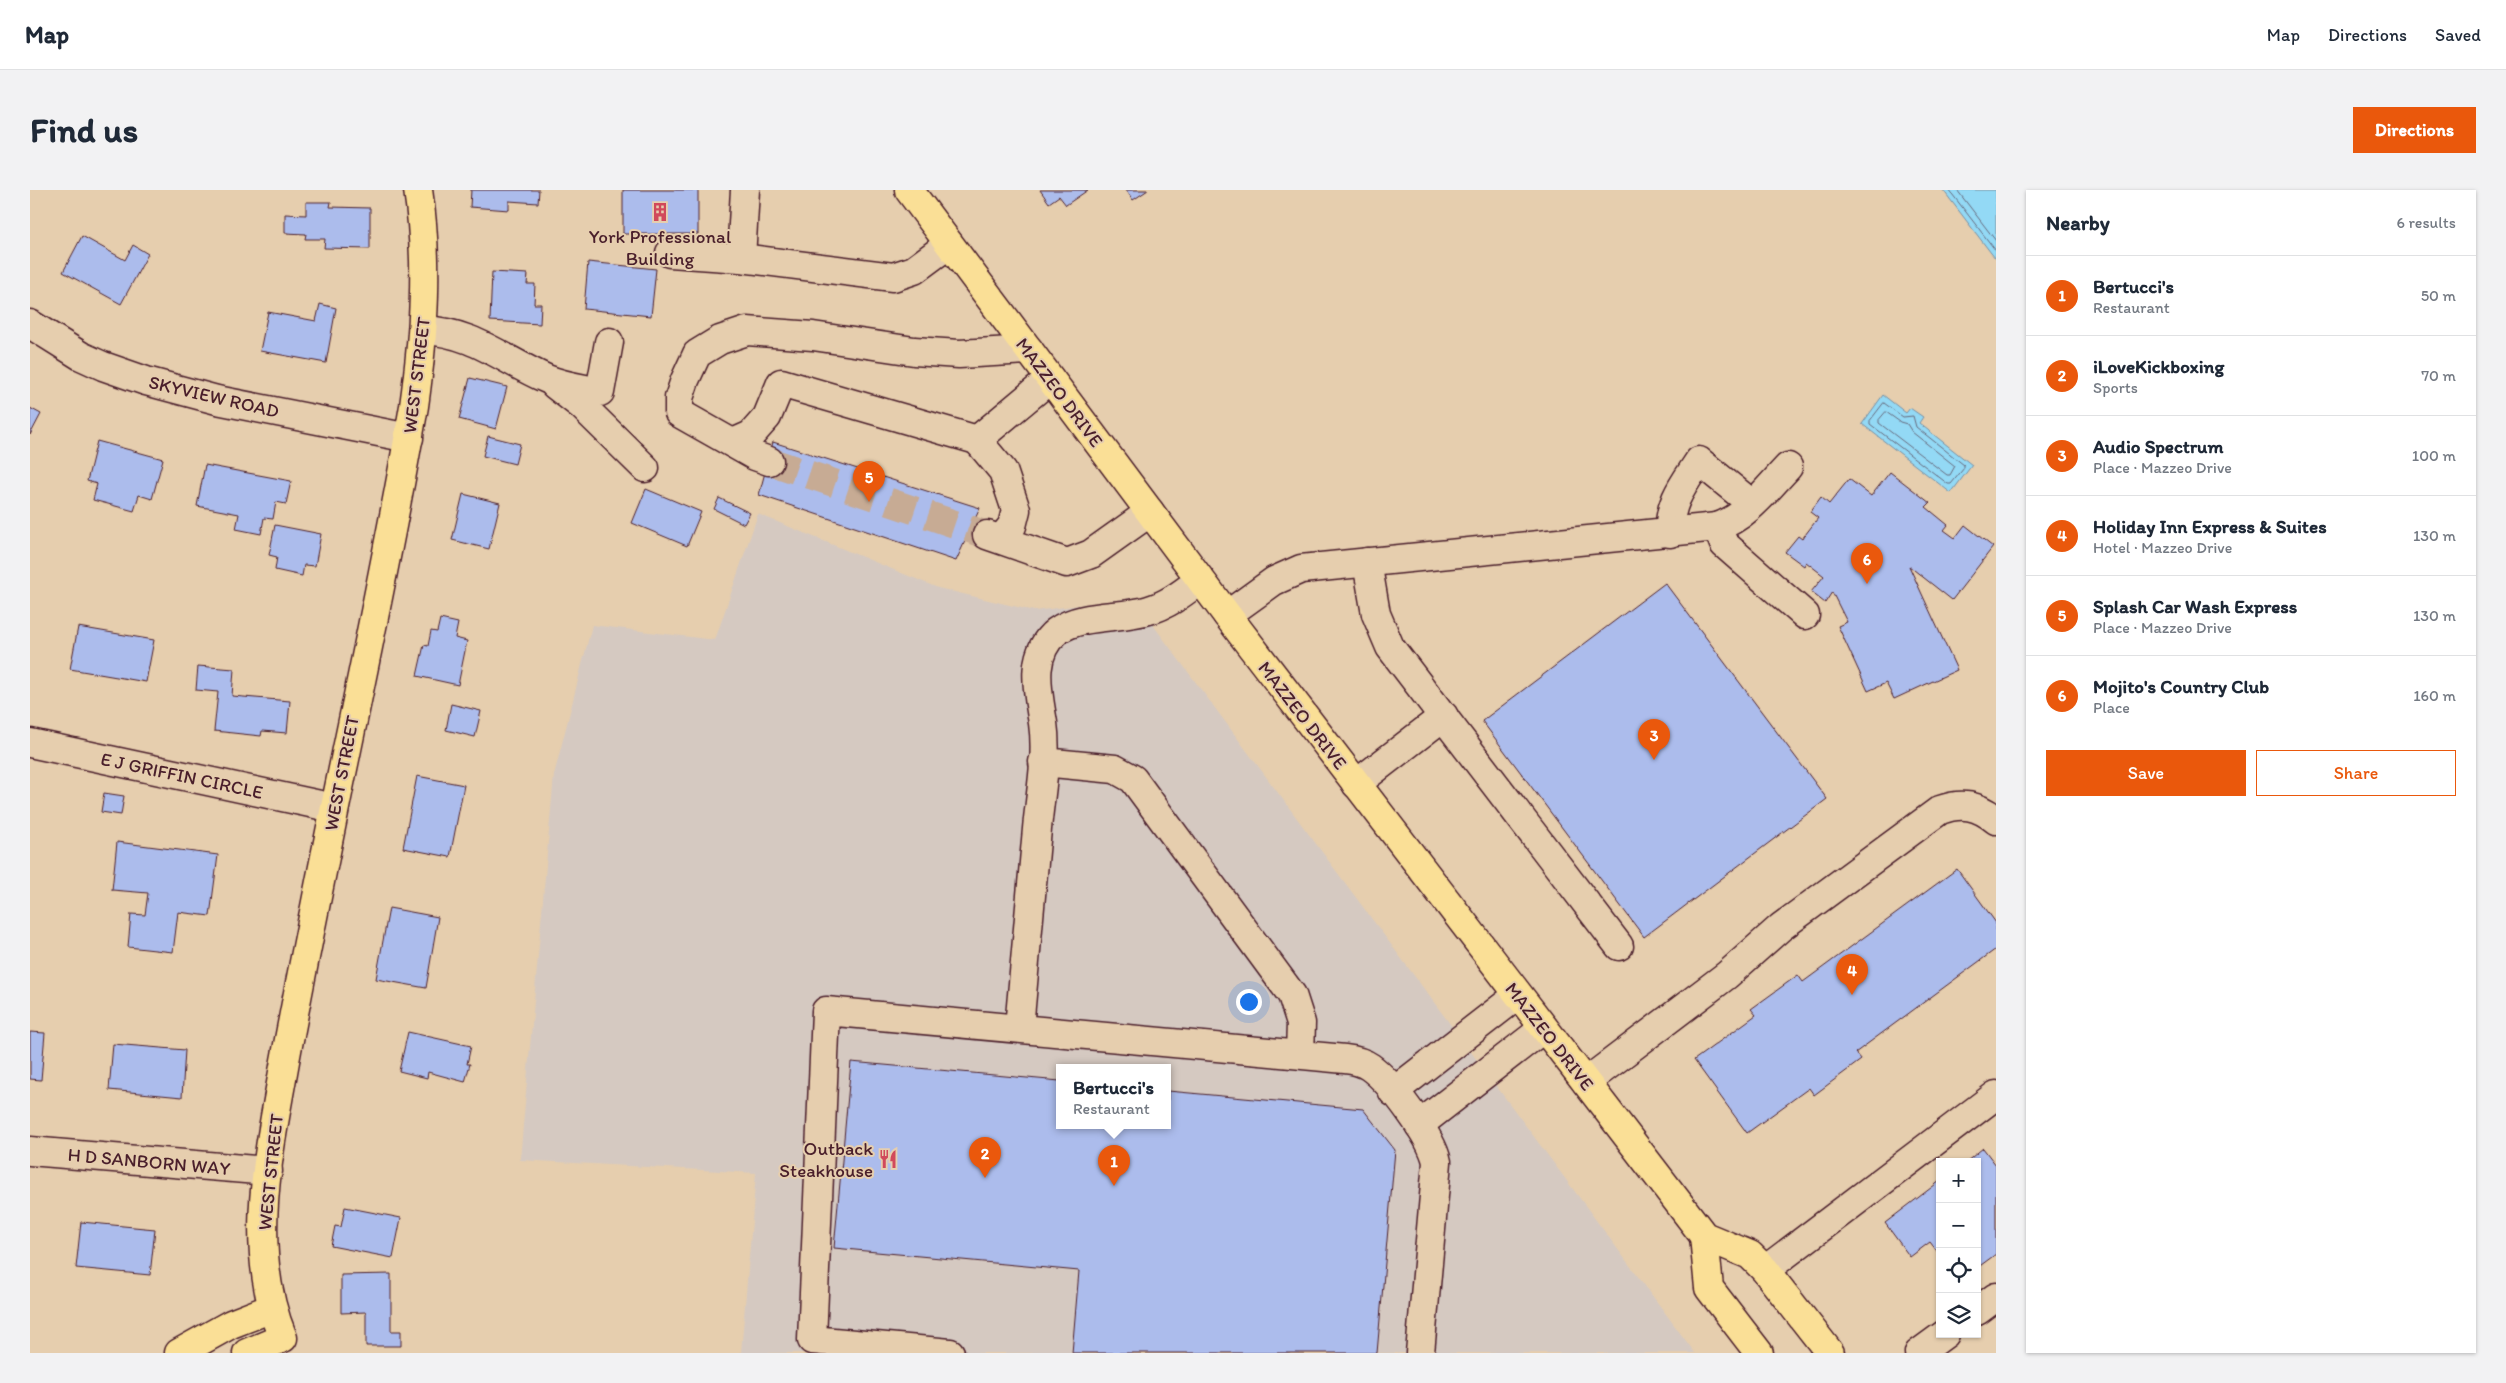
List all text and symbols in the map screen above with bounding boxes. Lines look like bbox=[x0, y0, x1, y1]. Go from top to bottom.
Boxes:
text: Map bbox=[25, 20, 69, 49]
text: Map bbox=[2267, 24, 2300, 46]
text: Directions bbox=[2328, 24, 2407, 46]
text: Saved bbox=[2435, 24, 2481, 46]
button: Directions bbox=[2353, 107, 2476, 153]
text: Find us bbox=[30, 109, 138, 151]
building icon: York Professional Building bbox=[649, 201, 671, 223]
text: Nearby bbox=[2046, 210, 2110, 235]
text: 6 results bbox=[2396, 213, 2456, 232]
place label: York Professional Building bbox=[589, 225, 732, 270]
text: Bertucci's bbox=[2093, 275, 2174, 298]
text: 1 bbox=[2058, 286, 2066, 305]
text: 50 m bbox=[2421, 286, 2456, 305]
text: Restaurant bbox=[2093, 298, 2170, 317]
street label: WEST STREET bbox=[398, 315, 435, 435]
street label: MAZZEO DRIVE bbox=[1011, 333, 1108, 452]
text: iLoveKickboxing bbox=[2093, 355, 2224, 378]
text: 2 bbox=[2058, 366, 2066, 385]
text: 70 m bbox=[2421, 366, 2456, 385]
street label: SKYVIEW ROAD bbox=[147, 370, 281, 423]
text: Sports bbox=[2093, 378, 2138, 397]
text: Audio Spectrum bbox=[2093, 435, 2223, 458]
text: 3 bbox=[2058, 446, 2066, 465]
text: 100 m bbox=[2412, 446, 2456, 465]
text: Place · Mazzeo Drive bbox=[2093, 458, 2232, 477]
pin: 5 bbox=[853, 461, 885, 502]
text: Holiday Inn Express & Suites bbox=[2093, 515, 2327, 538]
text: 4 bbox=[2057, 526, 2067, 545]
text: 130 m bbox=[2413, 526, 2456, 545]
text: Hotel · Mazzeo Drive bbox=[2093, 538, 2232, 557]
pin: 6 bbox=[1851, 543, 1883, 584]
text: Splash Car Wash Express bbox=[2093, 595, 2297, 618]
text: 5 bbox=[2058, 606, 2066, 625]
text: 130 m bbox=[2413, 606, 2456, 625]
text: Place · Mazzeo Drive bbox=[2093, 618, 2232, 637]
street label: MAZZEO DRIVE bbox=[1253, 657, 1352, 774]
text: Mojito's Country Club bbox=[2093, 675, 2269, 698]
text: 6 bbox=[2058, 686, 2066, 705]
text: 160 m bbox=[2413, 686, 2456, 705]
text: Place bbox=[2093, 698, 2130, 717]
street label: WEST STREET bbox=[319, 713, 364, 833]
pin: 3 bbox=[1638, 719, 1670, 760]
street label: E J GRIFFIN CIRCLE bbox=[99, 747, 266, 804]
button: Save bbox=[2046, 750, 2246, 796]
button: Share bbox=[2256, 750, 2456, 796]
pin: 4 bbox=[1836, 954, 1868, 995]
street label: MAZZEO DRIVE bbox=[1500, 978, 1599, 1095]
your location bbox=[1236, 989, 1262, 1015]
popup bbox=[1056, 1064, 1171, 1129]
text: Bertucci's bbox=[1073, 1076, 1154, 1099]
text: Restaurant bbox=[1073, 1099, 1150, 1118]
street label: WEST STREET bbox=[253, 1112, 288, 1232]
place label: Outback Steakhouse bbox=[779, 1137, 873, 1182]
pin: 2 bbox=[969, 1137, 1001, 1178]
street label: H D SANBORN WAY bbox=[67, 1143, 231, 1180]
pin: 1 bbox=[1098, 1145, 1130, 1186]
restaurant icon: Outback Steakhouse bbox=[877, 1148, 899, 1170]
map controls bbox=[1936, 1158, 1981, 1338]
button: + bbox=[1936, 1158, 1981, 1203]
button: − bbox=[1936, 1203, 1981, 1248]
button: locate bbox=[1936, 1248, 1981, 1293]
button: layers bbox=[1936, 1293, 1981, 1338]

